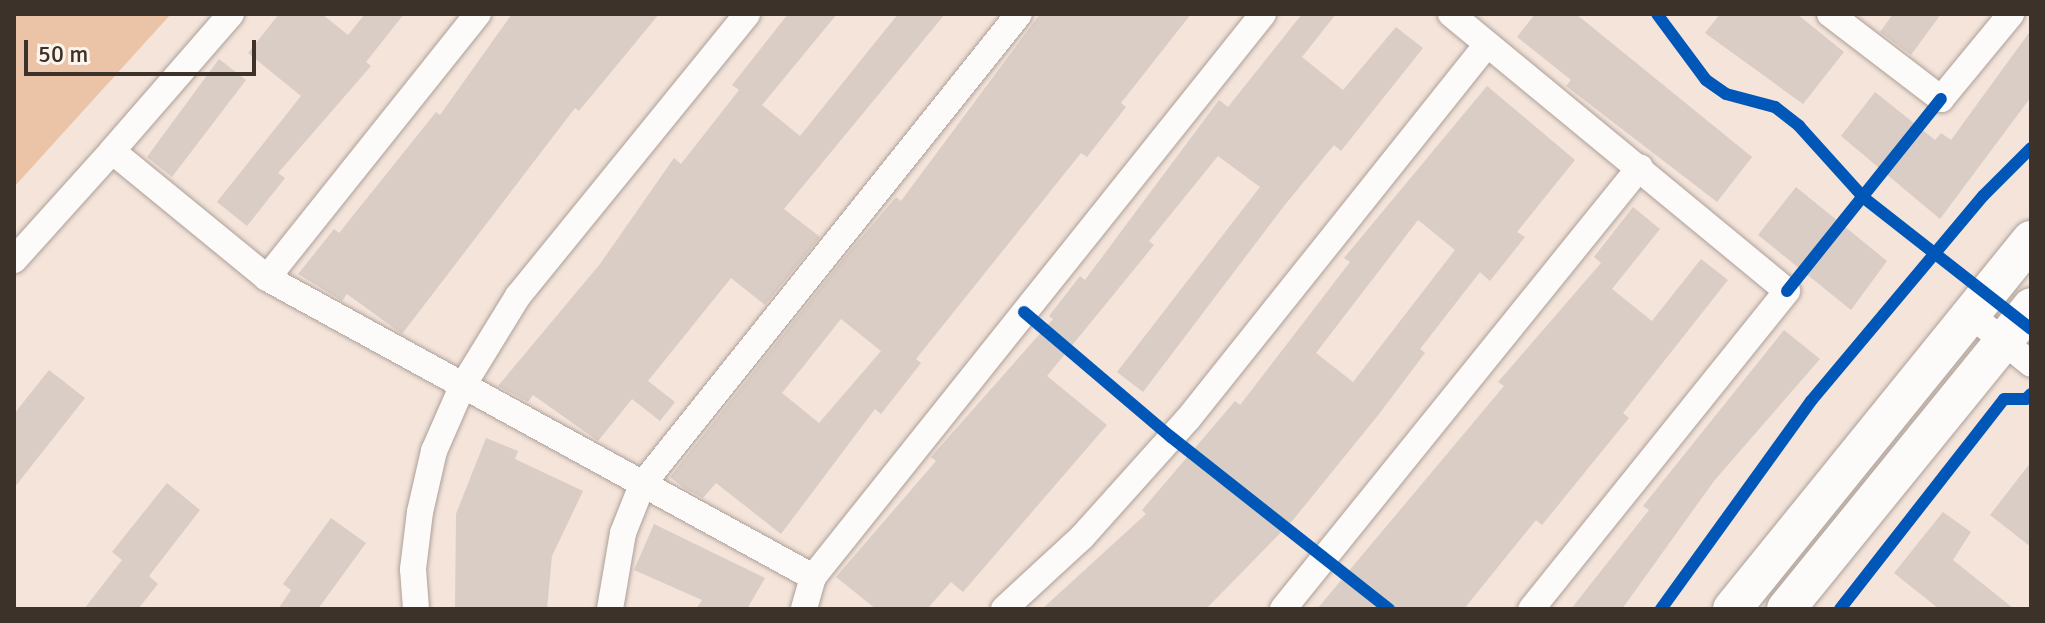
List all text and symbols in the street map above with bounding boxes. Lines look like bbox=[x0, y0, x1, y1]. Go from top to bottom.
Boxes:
scale bar bbox=[28, 24, 260, 74]
text: 50 m bbox=[38, 39, 88, 69]

